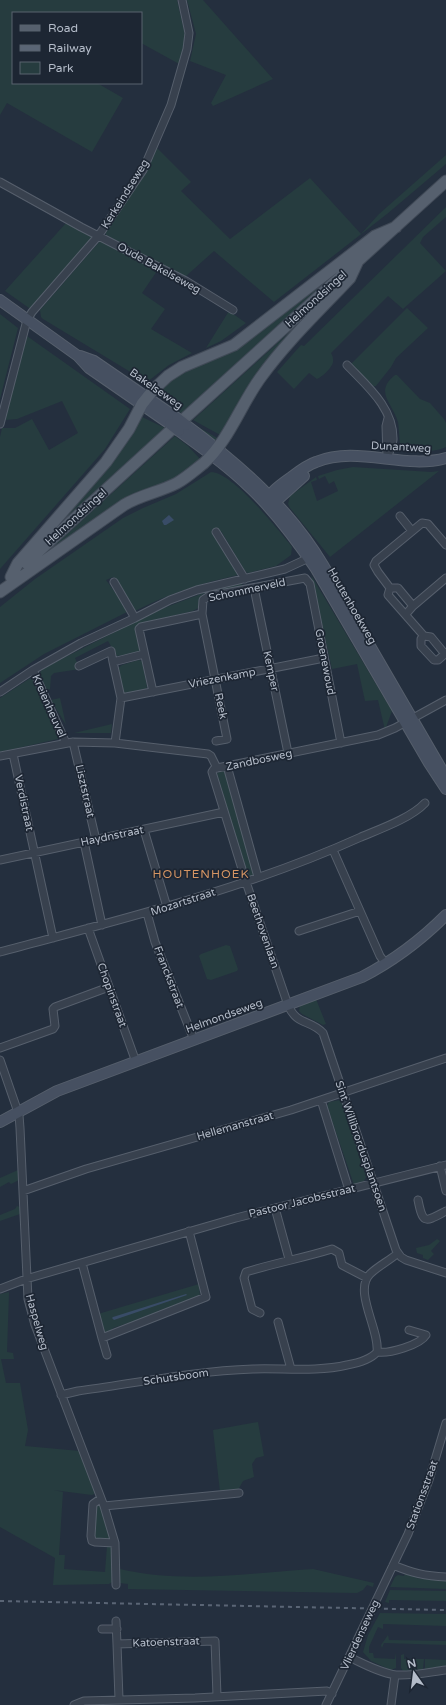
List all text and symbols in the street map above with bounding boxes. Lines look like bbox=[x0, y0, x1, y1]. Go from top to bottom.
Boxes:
legend bbox=[12, 12, 142, 84]
text: Road bbox=[48, 21, 78, 35]
text: Railway bbox=[48, 41, 92, 55]
text: Park bbox=[48, 61, 74, 75]
street label: Kerkeindseweg bbox=[98, 157, 152, 231]
street label: Oude Bakelseweg bbox=[115, 240, 203, 296]
street label: Helmondsingel bbox=[283, 268, 349, 330]
street label: Bakelseweg bbox=[127, 366, 185, 412]
street label: Dunantweg bbox=[371, 439, 431, 455]
street label: Helmondsingel bbox=[43, 486, 109, 548]
street label: Houtenhoekweg bbox=[325, 566, 379, 647]
street label: Schommerveld bbox=[207, 575, 287, 605]
street label: Groenewoud bbox=[312, 628, 338, 696]
street label: Kemper bbox=[260, 650, 282, 693]
street label: Vriezenkamp bbox=[187, 665, 257, 691]
street label: Kreienheuvel bbox=[29, 672, 69, 740]
street label: Reek bbox=[212, 692, 230, 720]
street label: Zandbosweg bbox=[225, 747, 293, 773]
street label: Lisztstraat bbox=[73, 763, 97, 819]
street label: Verdistraat bbox=[12, 774, 36, 832]
street label: Haydnstraat bbox=[79, 823, 145, 849]
district label: HOUTENHOEK bbox=[152, 867, 250, 881]
street label: Mozartstraat bbox=[149, 885, 217, 919]
street label: Beethovenlaan bbox=[244, 892, 282, 970]
street label: Franckstraat bbox=[151, 944, 187, 1010]
street label: Chopinstraat bbox=[94, 961, 130, 1029]
street label: Helmondseweg bbox=[184, 996, 264, 1036]
street label: Sint Willibrordusplantsoen bbox=[333, 1079, 389, 1213]
street label: Hellemanstraat bbox=[195, 1109, 275, 1143]
street label: Pastoor Jacobsstraat bbox=[247, 1181, 357, 1221]
street label: Haspelweg bbox=[23, 1293, 51, 1351]
street label: Schutsboom bbox=[142, 1366, 210, 1388]
street label: Stationsstraat bbox=[403, 1459, 441, 1531]
street label: Vlierdenseweg bbox=[338, 1598, 382, 1672]
street label: Katoenstraat bbox=[132, 1634, 200, 1650]
north arrow bbox=[394, 1653, 434, 1693]
text: N bbox=[406, 1656, 418, 1671]

